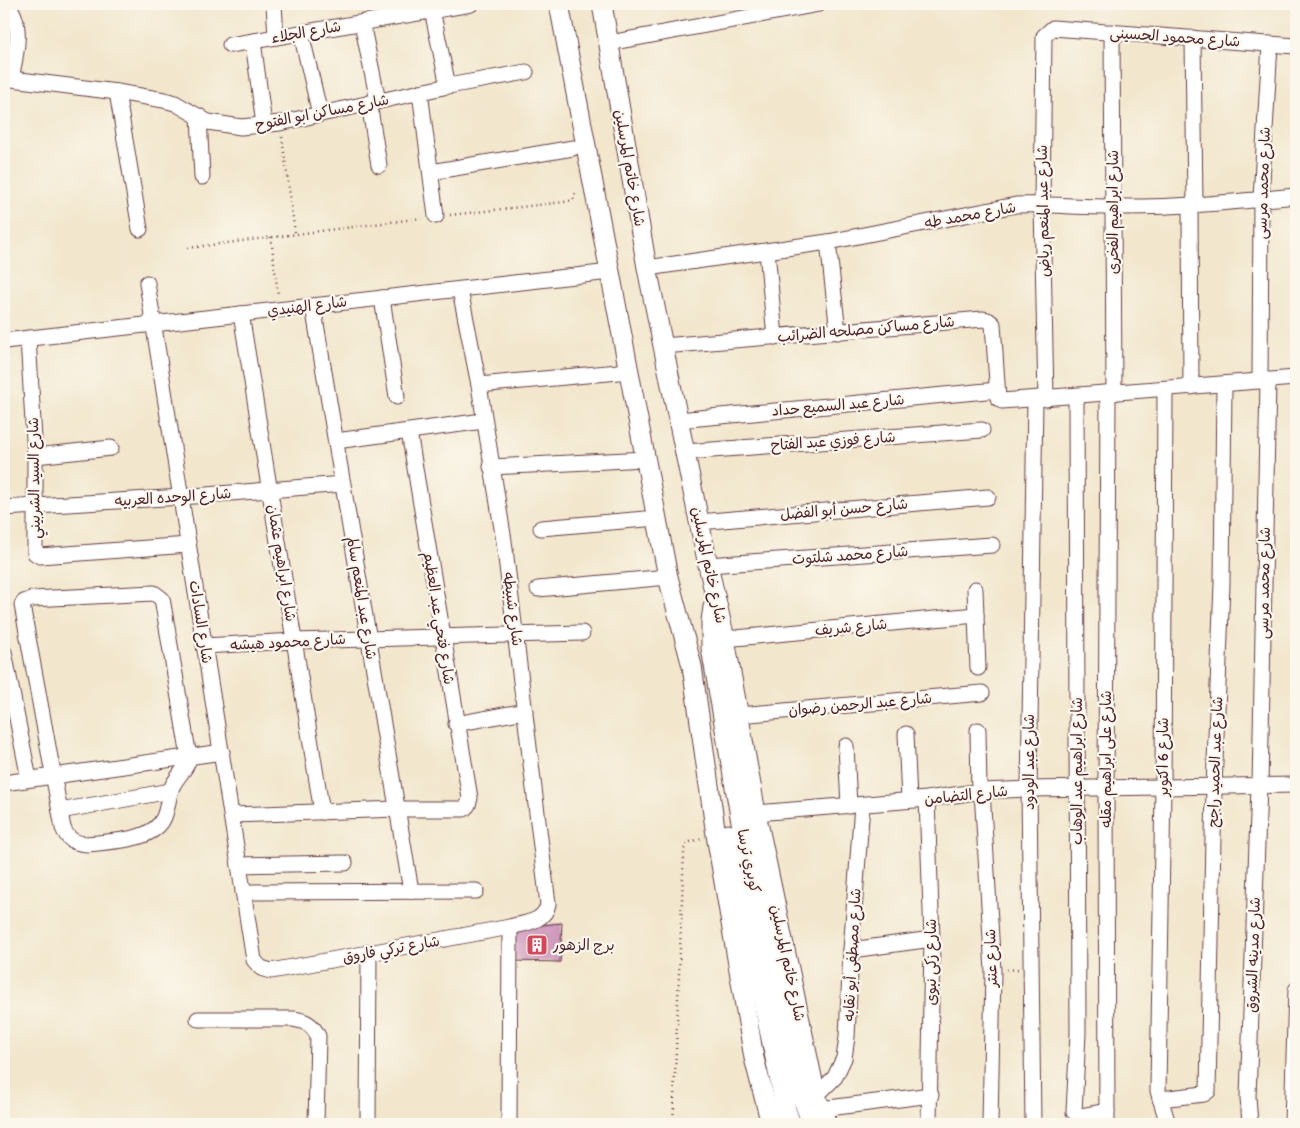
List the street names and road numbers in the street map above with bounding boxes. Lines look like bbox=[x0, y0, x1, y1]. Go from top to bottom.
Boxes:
street label: شارع الجلاء bbox=[270, 17, 343, 48]
street label: شارع محمود الحسينى bbox=[1109, 23, 1241, 52]
street label: شارع مساكن ابو الفتوح bbox=[254, 90, 391, 135]
street label: شارع خاتم المرسلين bbox=[608, 108, 649, 228]
street label: شارع محمد مرسى bbox=[1252, 126, 1275, 240]
street label: شارع عبد المنعم رياض bbox=[1033, 145, 1056, 277]
street label: شارع ابراهيم الفخرى bbox=[1104, 150, 1125, 274]
street label: شارع محمد طه bbox=[923, 198, 1018, 233]
street label: شارع الهنيدي bbox=[266, 292, 348, 322]
street label: شارع مساكن مصلحه الضرائب bbox=[776, 312, 956, 347]
street label: شارع عبد السميع حداد bbox=[771, 390, 905, 422]
street label: شارع السيد الشربيني bbox=[24, 417, 48, 539]
street label: شارع فوزي عبد الفتاح bbox=[770, 428, 896, 456]
street label: شارع الوحده العربيه bbox=[114, 484, 232, 511]
street label: شارع حسن أبو الفضل bbox=[779, 494, 909, 525]
street label: شارع ابراهيم عثمان bbox=[261, 503, 300, 623]
street label: شارع خاتم المرسلين bbox=[685, 505, 730, 625]
street label: شارع محمد مرسى bbox=[1254, 527, 1275, 639]
street label: شارع عبد المنعم سالم bbox=[340, 535, 381, 661]
street label: شارع محمد شلتوت bbox=[791, 542, 909, 569]
street label: شارع فتحي عبد العظيم bbox=[416, 550, 458, 686]
street label: شارع شبيطه bbox=[499, 571, 526, 647]
street label: شارع السادات bbox=[185, 579, 216, 665]
street label: شارع شريف bbox=[814, 615, 888, 640]
street label: شارع محمود هيشه bbox=[230, 630, 346, 655]
street label: شارع عبد الرحمن رضوان bbox=[787, 689, 933, 720]
street label: شارع على ابراهيم مقله bbox=[1097, 690, 1118, 828]
street label: شارع عبد الحميد راجح bbox=[1204, 696, 1227, 828]
street label: شارع ابراهيم عبد الوهاب bbox=[1068, 697, 1089, 845]
street label: شارع عبد الودود bbox=[1020, 714, 1039, 810]
street label: شارع 6 اكتوبر bbox=[1154, 717, 1173, 799]
street label: شارع التضامن bbox=[923, 782, 1009, 809]
street label: كوبري ترسا bbox=[731, 827, 765, 895]
street label: شارع مصطفى أبو نقابه bbox=[840, 888, 865, 1022]
street label: شارع مدينه الشروق bbox=[1242, 897, 1265, 1013]
street label: شارع خاتم المرسلين bbox=[764, 903, 809, 1023]
street label: شارع زكى نبوى bbox=[922, 919, 941, 1005]
street label: شارع عنتر bbox=[981, 928, 1002, 990]
street label: شارع تركي فاروق bbox=[341, 932, 442, 970]

